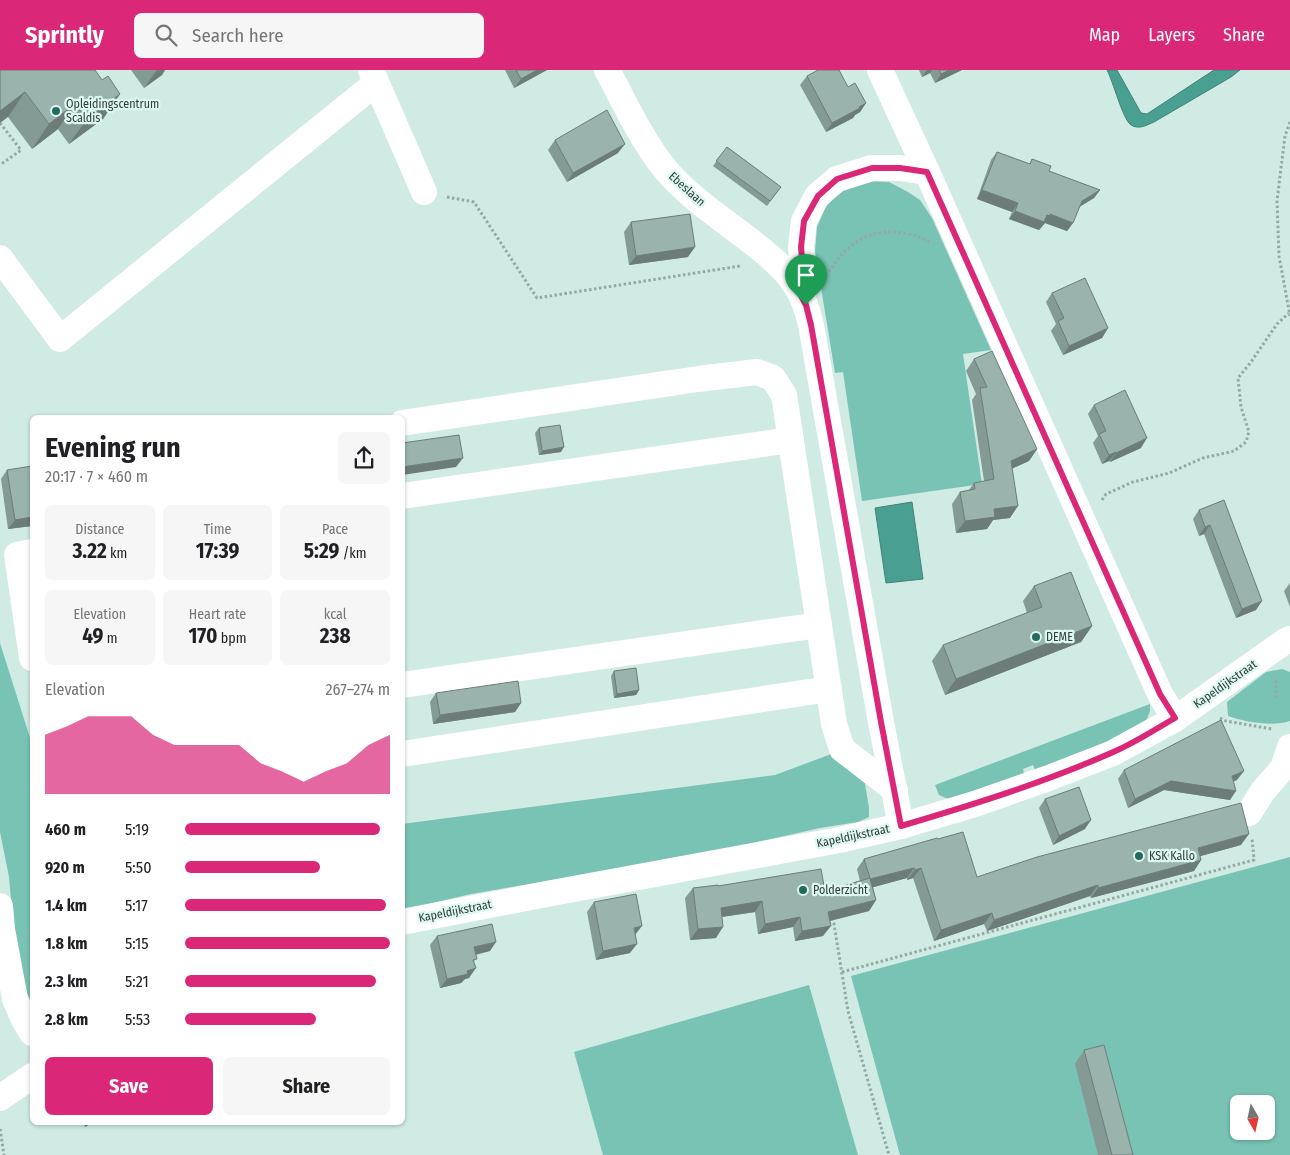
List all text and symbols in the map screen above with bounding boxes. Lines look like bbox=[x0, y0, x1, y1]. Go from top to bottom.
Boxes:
search box bbox=[134, 13, 484, 58]
text: Sprintly bbox=[25, 21, 104, 49]
icon: search bbox=[152, 21, 180, 49]
text: Search here bbox=[192, 24, 284, 47]
text: Map bbox=[1089, 24, 1120, 46]
text: Layers bbox=[1148, 24, 1195, 46]
text: Share bbox=[1223, 24, 1265, 46]
place label: Opleidingscentrum Scaldis bbox=[66, 97, 159, 125]
marker: Opleidingscentrum Scaldis bbox=[50, 105, 62, 117]
street label: Ebeslaan bbox=[666, 169, 708, 209]
pin bbox=[785, 254, 827, 305]
icon: arrive bbox=[792, 261, 820, 289]
text: Evening run bbox=[45, 431, 181, 464]
button: share bbox=[338, 432, 390, 484]
text: 20:17 · 7 × 460 m bbox=[45, 467, 148, 486]
text: Distance bbox=[75, 521, 124, 538]
text: Time bbox=[204, 521, 231, 538]
text: Pace bbox=[322, 521, 348, 538]
text: 3.22 bbox=[72, 538, 107, 564]
text: 17:39 bbox=[196, 538, 239, 564]
text: 5:29 bbox=[304, 538, 339, 564]
text: km bbox=[107, 545, 127, 562]
text: /km bbox=[339, 545, 367, 562]
text: Elevation bbox=[73, 606, 126, 623]
text: Heart rate bbox=[189, 606, 246, 623]
text: kcal bbox=[324, 606, 346, 623]
text: 49 bbox=[82, 623, 103, 649]
text: 170 bbox=[188, 623, 218, 649]
text: 238 bbox=[320, 623, 351, 649]
text: m bbox=[103, 630, 118, 647]
text: bpm bbox=[218, 630, 247, 647]
place label: DEME bbox=[1046, 630, 1073, 644]
marker: DEME bbox=[1030, 631, 1042, 643]
street label: Kapeldijkstraat bbox=[1191, 657, 1259, 711]
text: Elevation bbox=[45, 680, 105, 699]
text: 267–274 m bbox=[326, 680, 390, 699]
text: 460 m bbox=[45, 820, 86, 839]
text: 5:19 bbox=[125, 820, 149, 839]
street label: Kapeldijkstraat bbox=[815, 821, 891, 851]
place label: KSK Kallo bbox=[1149, 849, 1195, 863]
marker: KSK Kallo bbox=[1133, 850, 1145, 862]
text: 920 m bbox=[45, 858, 85, 877]
text: 5:50 bbox=[125, 858, 151, 877]
place label: Polderzicht bbox=[813, 883, 868, 897]
marker: Polderzicht bbox=[797, 884, 809, 896]
text: 1.4 km bbox=[45, 896, 87, 915]
text: 5:17 bbox=[125, 896, 148, 915]
street label: Kapeldijkstraat bbox=[417, 897, 493, 925]
text: 1.8 km bbox=[45, 934, 88, 953]
text: 5:15 bbox=[125, 934, 149, 953]
text: 2.3 km bbox=[45, 972, 88, 991]
text: 5:21 bbox=[125, 972, 149, 991]
text: 2.8 km bbox=[45, 1010, 88, 1029]
text: 5:53 bbox=[125, 1010, 150, 1029]
button: Save bbox=[45, 1057, 213, 1115]
button: Share bbox=[223, 1057, 390, 1115]
north arrow bbox=[1230, 1095, 1275, 1140]
map controls bbox=[1230, 1095, 1275, 1140]

